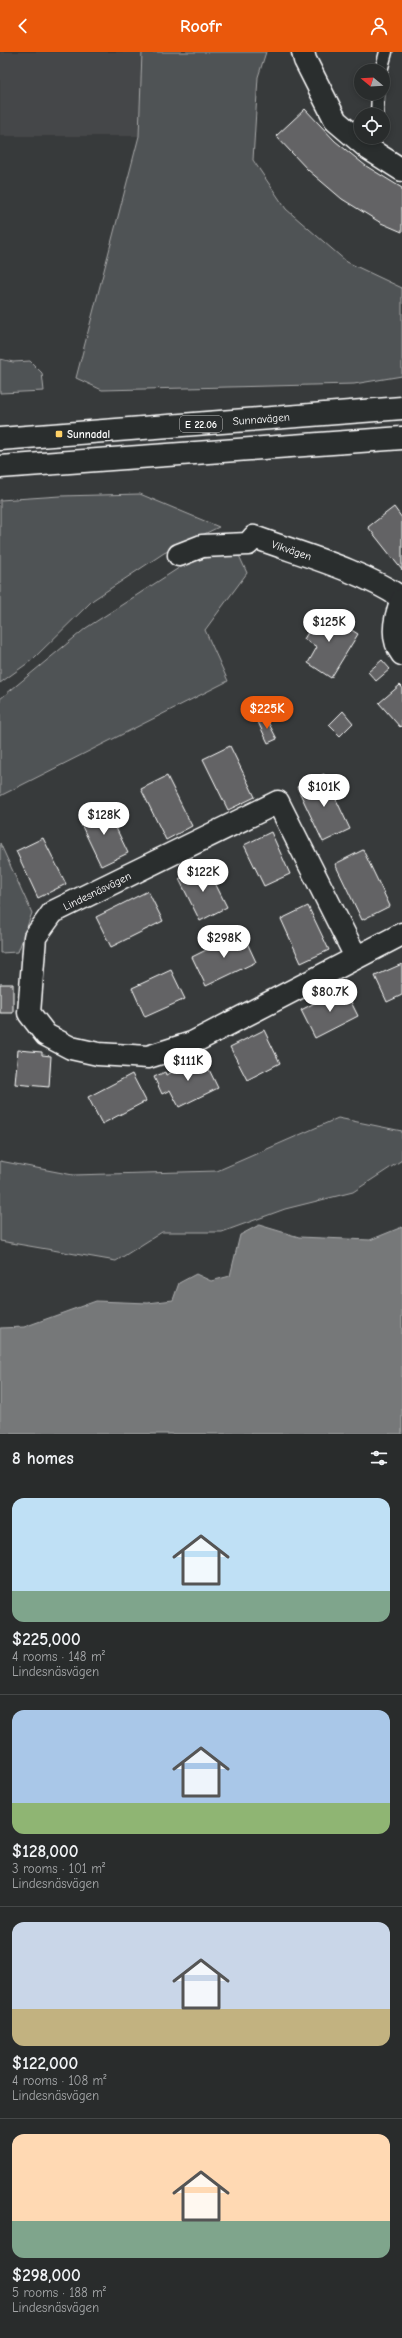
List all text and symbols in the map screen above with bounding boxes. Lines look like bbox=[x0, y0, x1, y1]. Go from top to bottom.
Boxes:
icon: back bbox=[12, 15, 34, 37]
icon: person bbox=[368, 15, 390, 37]
text: Roofr bbox=[180, 16, 222, 37]
north arrow bbox=[354, 64, 390, 100]
map controls bbox=[354, 64, 390, 144]
button: locate bbox=[354, 108, 390, 144]
street label: Sunnavägen bbox=[232, 411, 290, 428]
road number: E 22.06 bbox=[180, 416, 222, 432]
place label: Sunnadal bbox=[67, 428, 110, 441]
marker: Sunnadal bbox=[54, 429, 64, 439]
street label: Vikvägen bbox=[270, 538, 313, 563]
pin: $125K bbox=[301, 609, 357, 643]
text: $125K bbox=[312, 614, 346, 629]
pin: $225K bbox=[239, 696, 295, 730]
text: $225K bbox=[250, 701, 285, 716]
pin: $101K bbox=[296, 774, 352, 808]
text: $101K bbox=[308, 779, 340, 794]
pin: $128K bbox=[76, 802, 132, 836]
text: $128K bbox=[87, 807, 121, 822]
pin: $122K bbox=[175, 859, 231, 893]
text: $122K bbox=[186, 864, 220, 879]
street label: Lindesnäsvägen bbox=[61, 869, 133, 913]
pin: $298K bbox=[196, 925, 252, 959]
text: $298K bbox=[206, 930, 242, 945]
pin: $80.7K bbox=[297, 979, 363, 1013]
text: $80.7K bbox=[311, 984, 349, 999]
pin: $111K bbox=[160, 1048, 216, 1082]
text: $111K bbox=[173, 1053, 203, 1068]
icon: filters bbox=[368, 1447, 390, 1469]
text: 8 homes bbox=[12, 1449, 74, 1468]
icon: home bbox=[165, 1524, 237, 1596]
text: $225,000 bbox=[12, 1630, 81, 1649]
text: 4 rooms · 148 m² bbox=[12, 1649, 105, 1664]
text: Lindesnäsvägen bbox=[12, 1664, 99, 1679]
icon: home bbox=[165, 1736, 237, 1808]
text: $128,000 bbox=[12, 1842, 79, 1861]
text: 3 rooms · 101 m² bbox=[12, 1861, 105, 1876]
text: Lindesnäsvägen bbox=[12, 1876, 99, 1891]
icon: home bbox=[165, 1948, 237, 2020]
text: $122,000 bbox=[12, 2054, 78, 2073]
text: 4 rooms · 108 m² bbox=[12, 2073, 107, 2088]
text: Lindesnäsvägen bbox=[12, 2088, 99, 2103]
icon: home bbox=[165, 2160, 237, 2232]
text: $298,000 bbox=[12, 2266, 81, 2285]
text: 5 rooms · 188 m² bbox=[12, 2285, 106, 2300]
text: Lindesnäsvägen bbox=[12, 2300, 99, 2315]

